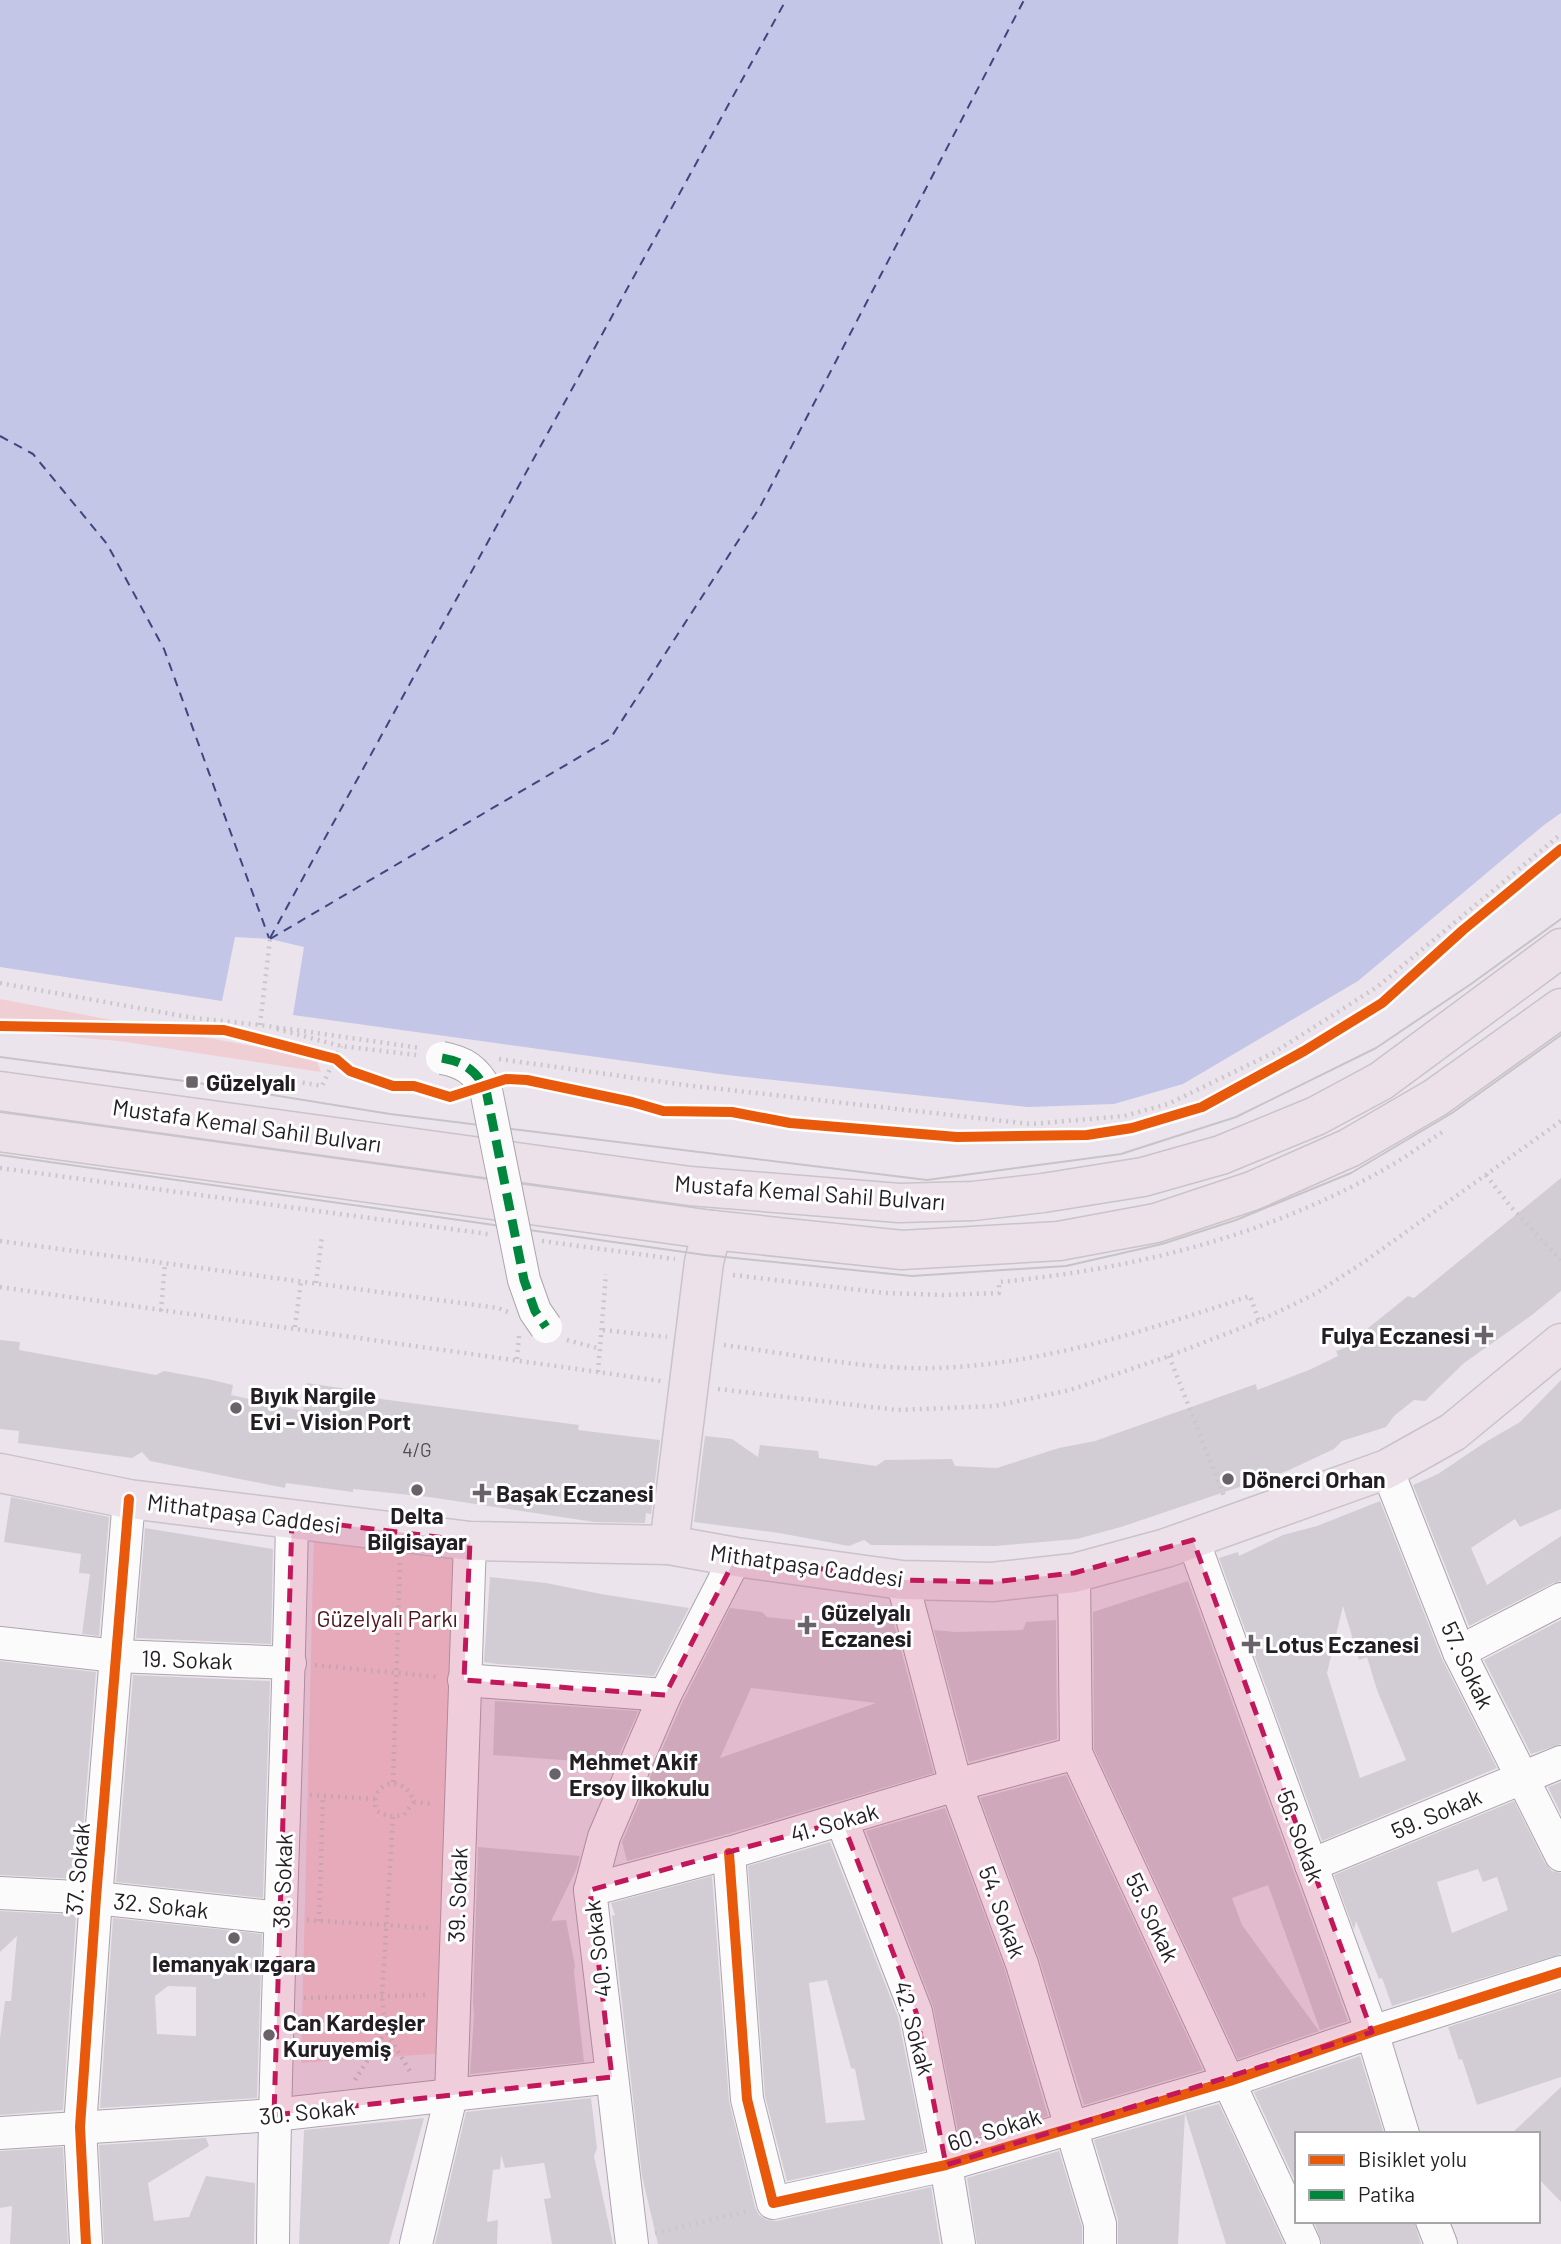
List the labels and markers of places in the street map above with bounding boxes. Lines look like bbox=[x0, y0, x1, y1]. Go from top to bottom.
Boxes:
place label: Güzelyalı bbox=[206, 1068, 296, 1096]
marker: Güzelyalı bbox=[184, 1074, 200, 1090]
place label: Fulya Eczanesi bbox=[1321, 1321, 1470, 1349]
marker: Fulya Eczanesi bbox=[1476, 1327, 1492, 1343]
place label: Bıyık Nargile Evi - Vision Port bbox=[250, 1381, 411, 1435]
marker: Bıyık Nargile Evi - Vision Port bbox=[228, 1400, 244, 1416]
place label: Dönerci Orhan bbox=[1242, 1465, 1386, 1493]
marker: Dönerci Orhan bbox=[1220, 1471, 1236, 1487]
place label: Başak Eczanesi bbox=[496, 1479, 654, 1507]
marker: Delta Bilgisayar bbox=[409, 1482, 425, 1498]
marker: Başak Eczanesi bbox=[474, 1485, 490, 1501]
place label: Delta Bilgisayar bbox=[367, 1501, 467, 1555]
place label: Güzelyalı Eczanesi bbox=[821, 1598, 912, 1652]
marker: Güzelyalı Eczanesi bbox=[799, 1617, 815, 1633]
place label: Lotus Eczanesi bbox=[1265, 1630, 1419, 1658]
marker: Lotus Eczanesi bbox=[1243, 1636, 1259, 1652]
place label: Mehmet Akif Ersoy İlkokulu bbox=[569, 1747, 710, 1801]
marker: Mehmet Akif Ersoy İlkokulu bbox=[547, 1766, 563, 1782]
marker: lemanyak ızgara bbox=[226, 1930, 242, 1946]
place label: lemanyak ızgara bbox=[152, 1949, 316, 1977]
place label: Can Kardeşler Kuruyemiş bbox=[283, 2008, 425, 2062]
marker: Can Kardeşler Kuruyemiş bbox=[261, 2027, 277, 2043]

